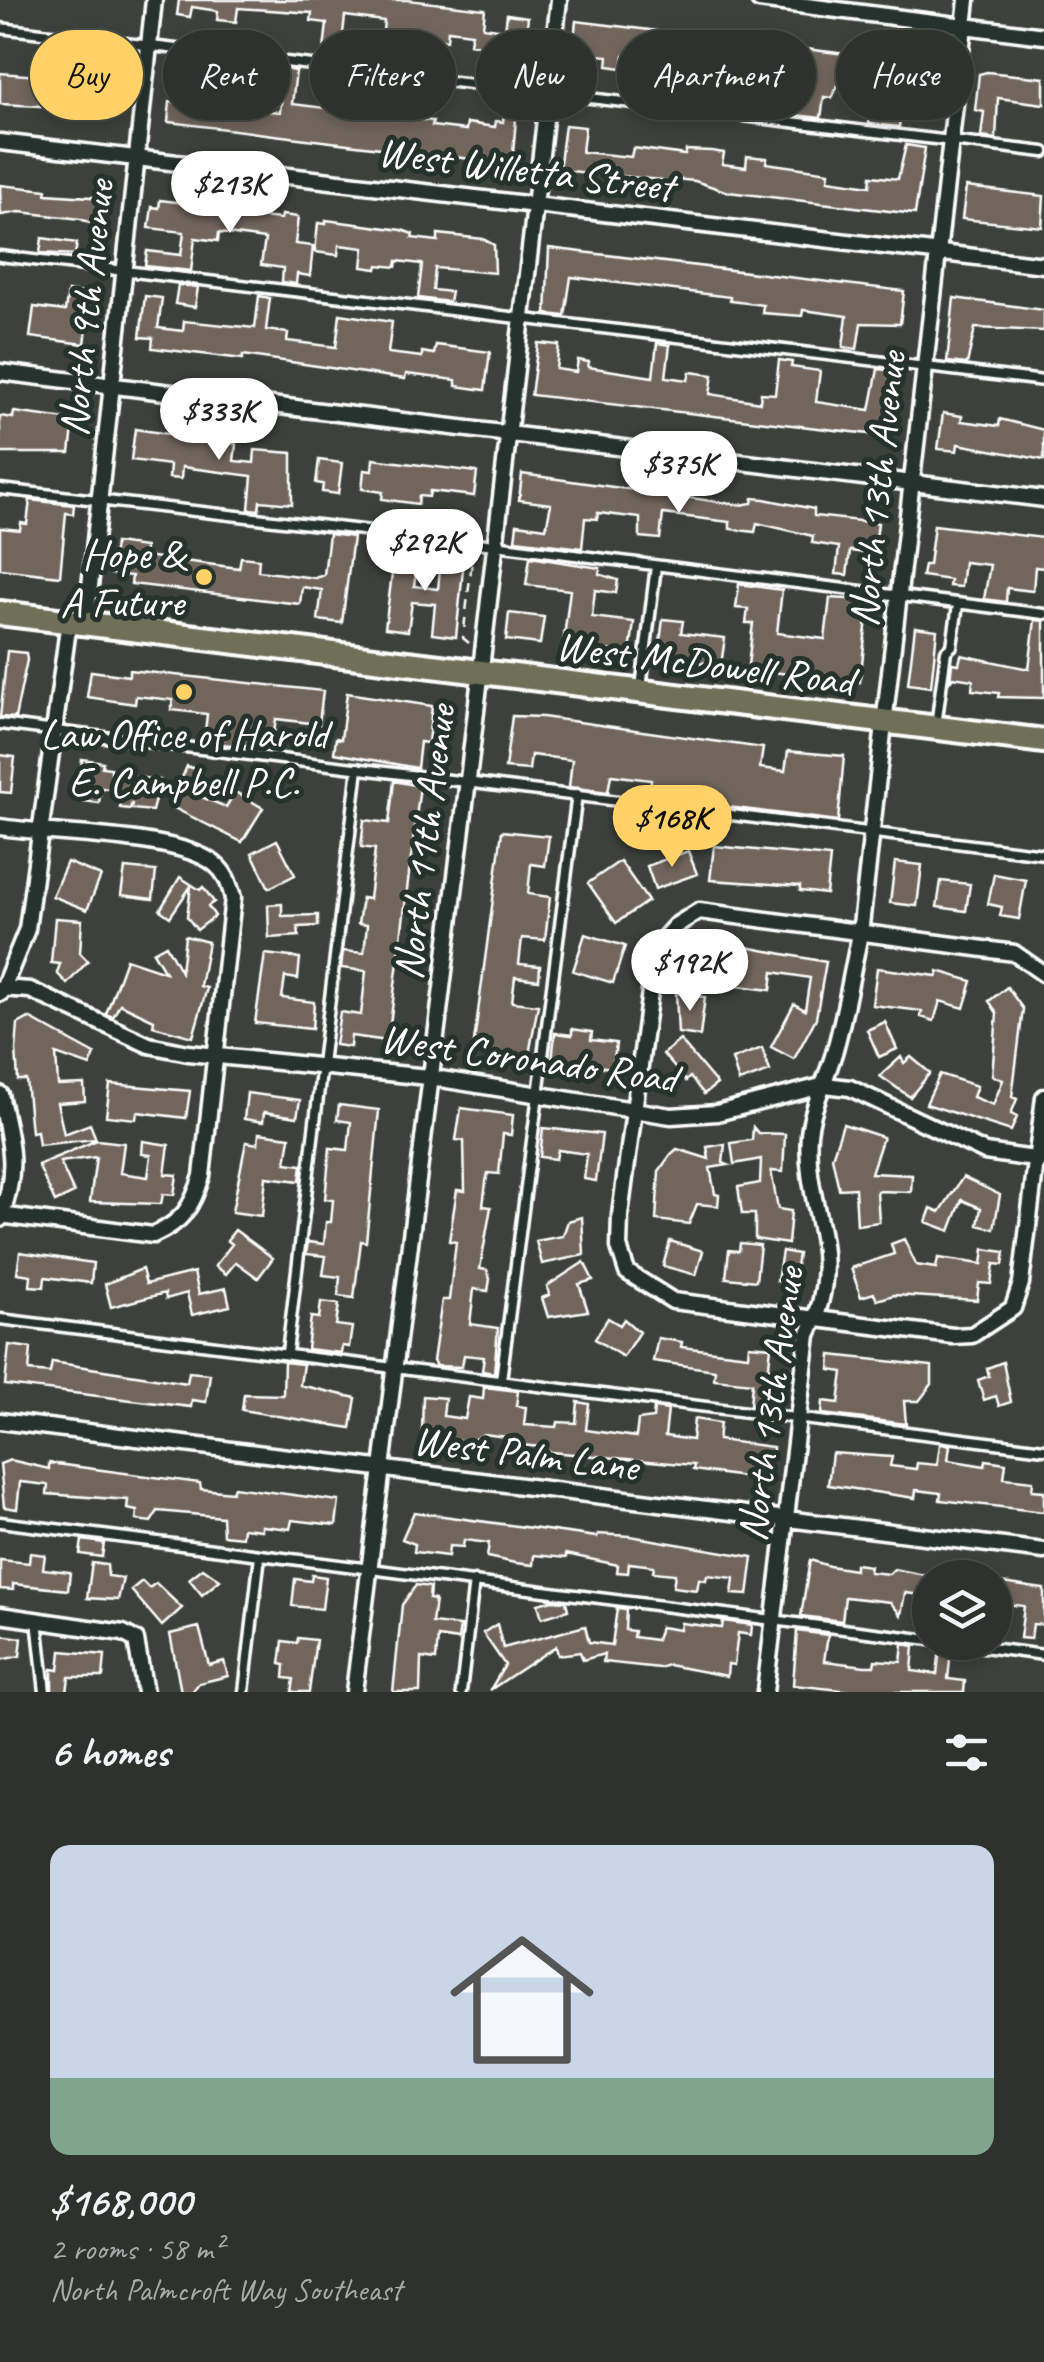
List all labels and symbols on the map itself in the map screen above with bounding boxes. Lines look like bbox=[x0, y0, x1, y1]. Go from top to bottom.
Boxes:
street label: West Willetta Street bbox=[375, 125, 681, 214]
pin: $213K bbox=[160, 151, 300, 236]
street label: North 9th Avenue bbox=[47, 175, 127, 439]
street label: North 13th Avenue bbox=[837, 347, 919, 629]
pin: $333K bbox=[149, 378, 289, 463]
pin: $375K bbox=[609, 431, 749, 516]
pin: $292K bbox=[355, 509, 495, 594]
place label: Hope & A Future bbox=[60, 528, 188, 629]
marker: Hope & A Future bbox=[193, 566, 215, 588]
street label: West McDowell Road bbox=[553, 619, 863, 709]
marker: Law Office of Harold E. Campbell P.C. bbox=[173, 681, 195, 703]
street label: North 11th Avenue bbox=[381, 700, 468, 982]
place label: Law Office of Harold E. Campbell P.C. bbox=[40, 708, 333, 809]
pin: $168K bbox=[602, 785, 742, 870]
pin: $192K bbox=[620, 929, 760, 1014]
street label: West Coronado Road bbox=[377, 1011, 686, 1106]
street label: North 13th Avenue bbox=[725, 1262, 816, 1545]
street label: West Palm Lane bbox=[411, 1413, 644, 1494]

